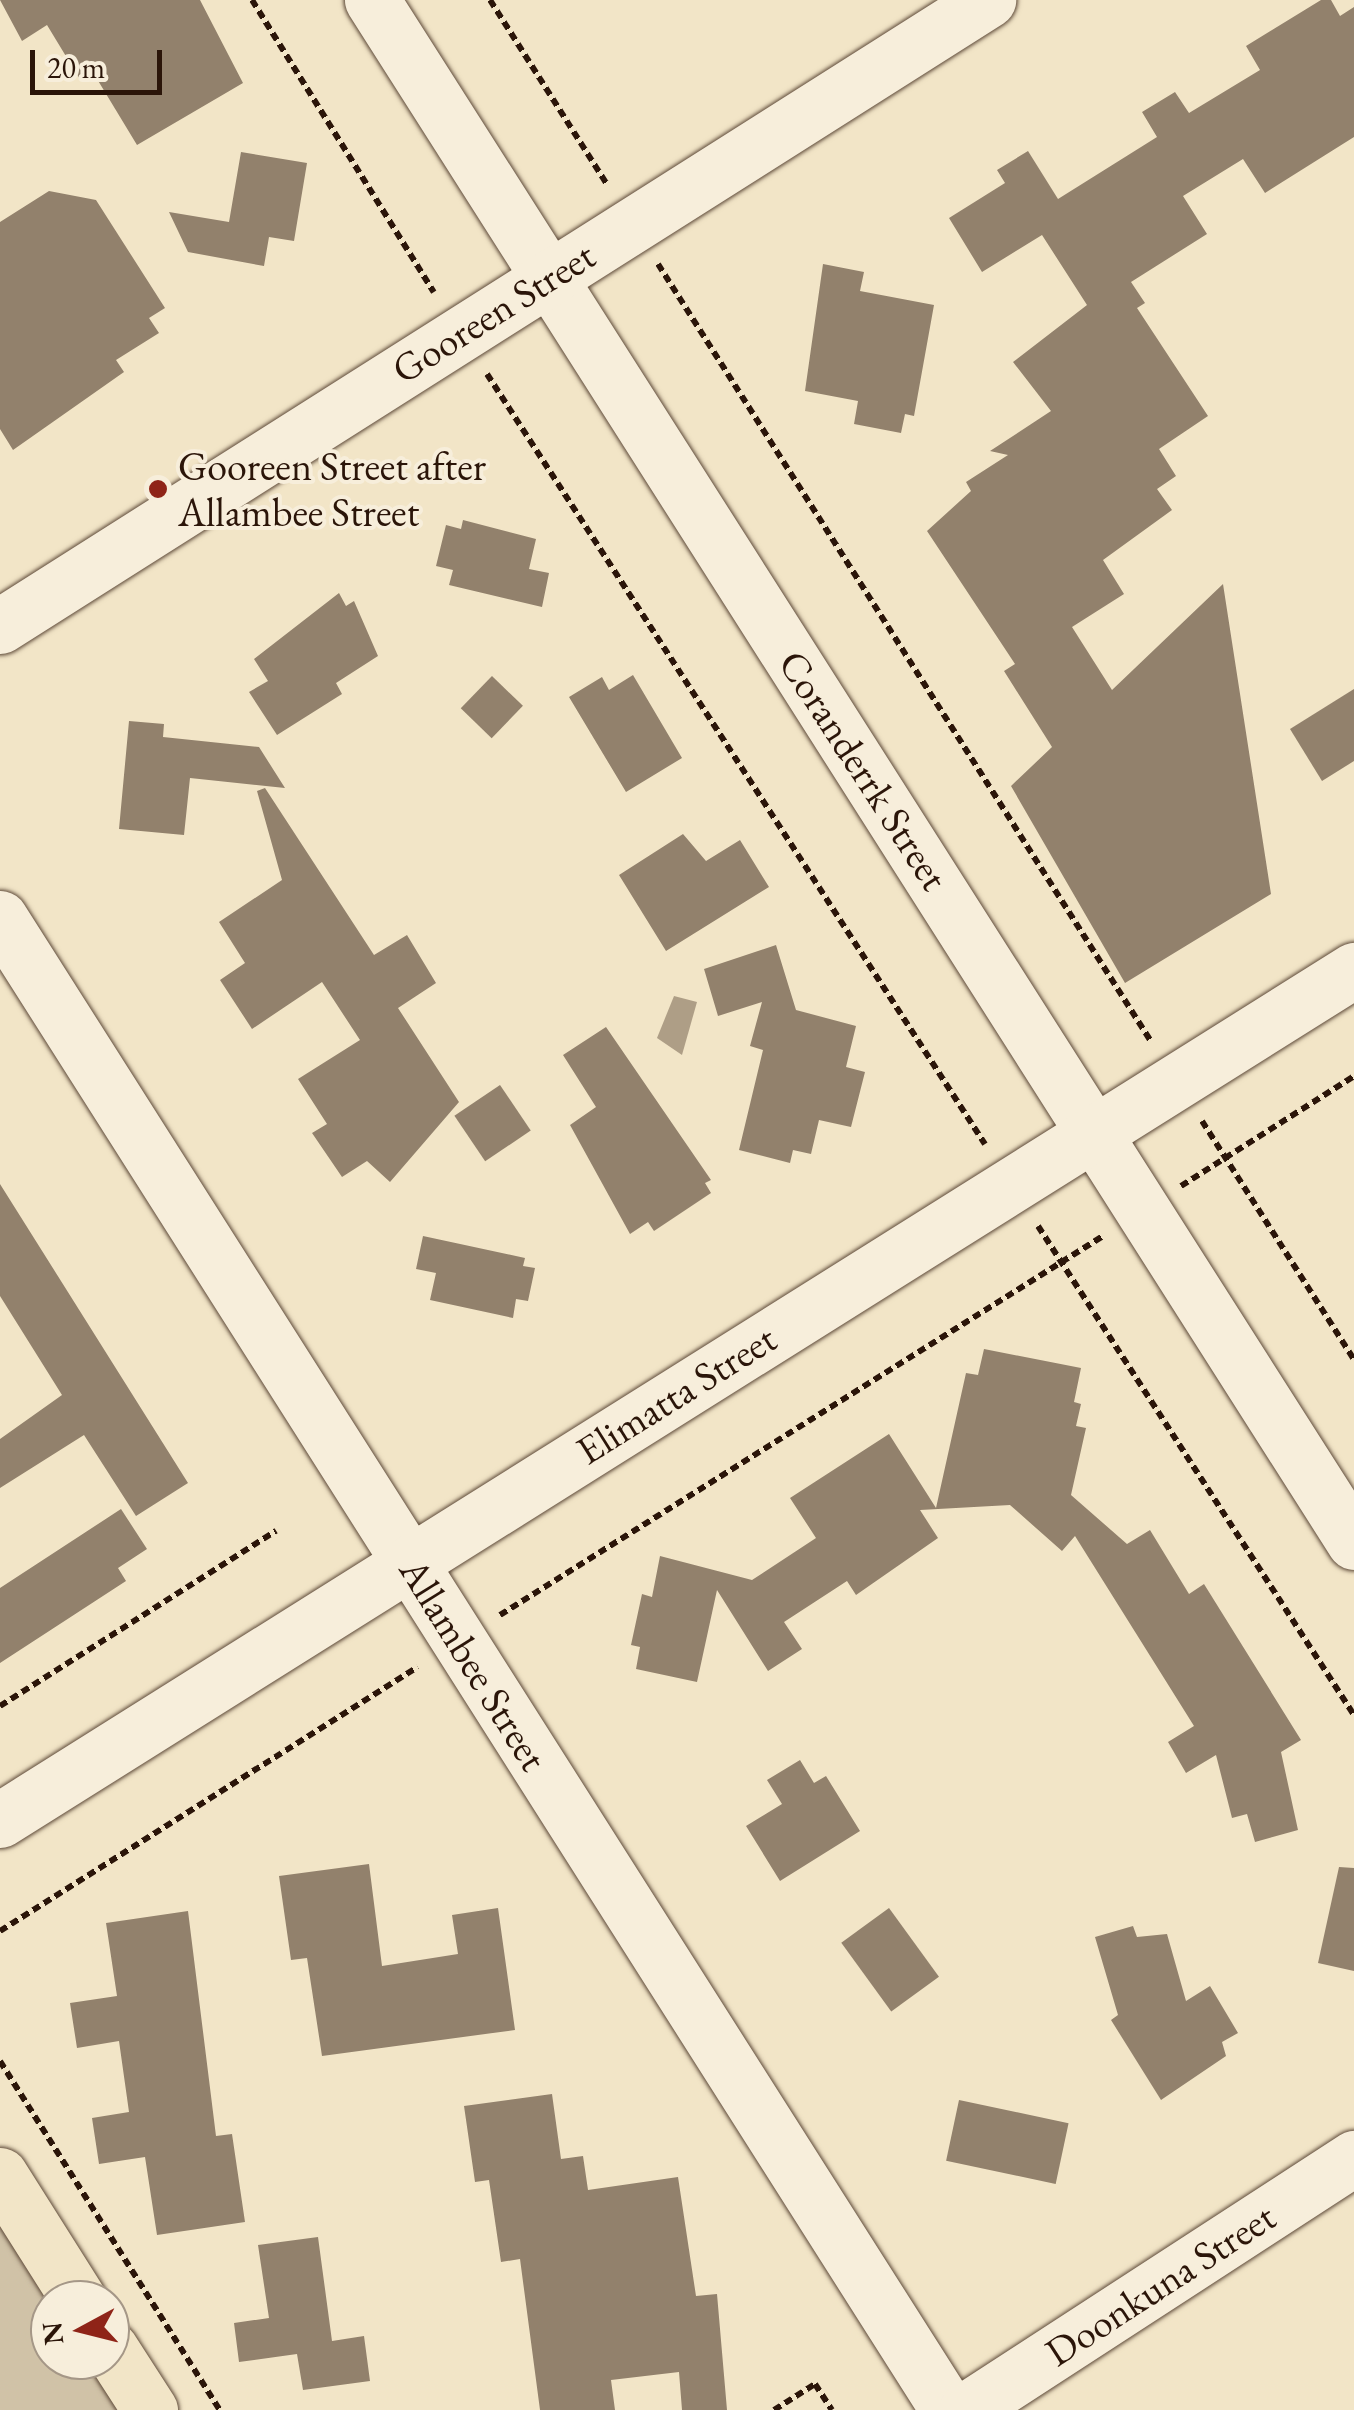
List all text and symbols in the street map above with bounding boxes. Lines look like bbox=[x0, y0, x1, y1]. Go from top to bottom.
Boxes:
scale bar bbox=[35, 30, 168, 92]
text: 20 m bbox=[47, 48, 105, 87]
street label: Gooreen Street bbox=[383, 231, 603, 393]
place label: Gooreen Street after Allambee Street bbox=[178, 442, 486, 536]
marker: Gooreen Street after Allambee Street bbox=[147, 478, 169, 500]
street label: Coranderrk Street bbox=[769, 641, 959, 899]
street label: Elimatta Street bbox=[567, 1314, 785, 1474]
street label: Allambee Street bbox=[390, 1549, 558, 1779]
street label: Doonkuna Street bbox=[1036, 2192, 1284, 2376]
north arrow bbox=[30, 2280, 130, 2380]
text: N bbox=[33, 2320, 71, 2347]

